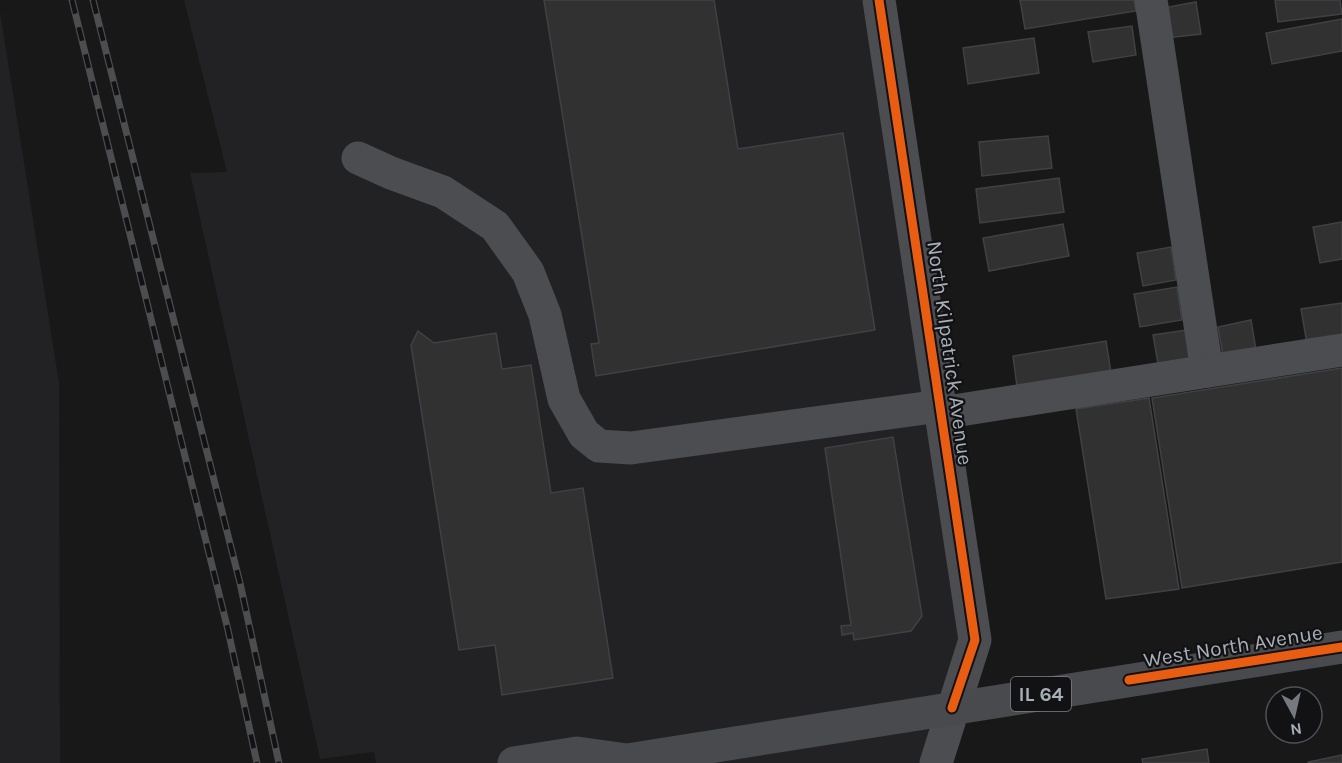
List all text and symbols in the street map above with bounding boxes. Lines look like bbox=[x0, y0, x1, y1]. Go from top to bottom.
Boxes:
street label: North Kilpatrick Avenue bbox=[922, 239, 978, 467]
street label: West North Avenue bbox=[1142, 620, 1324, 672]
road number: IL 64 bbox=[1011, 677, 1071, 711]
north arrow bbox=[1264, 685, 1324, 745]
text: N bbox=[1289, 719, 1303, 740]

